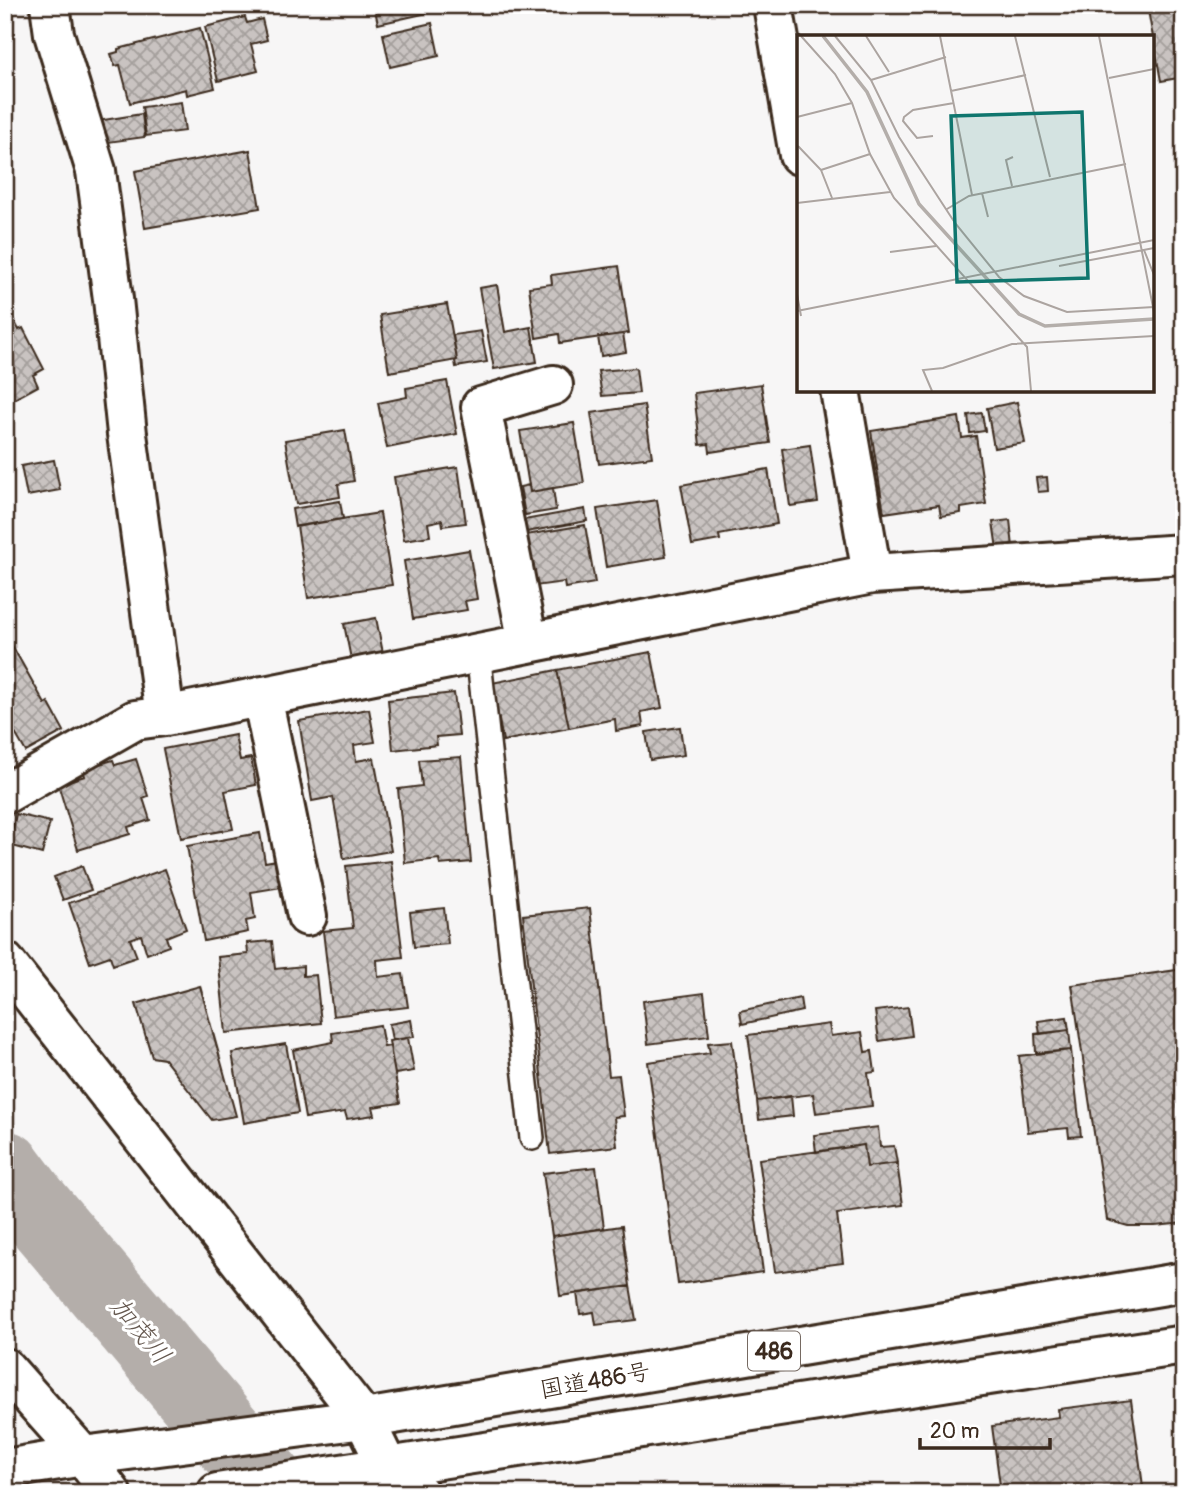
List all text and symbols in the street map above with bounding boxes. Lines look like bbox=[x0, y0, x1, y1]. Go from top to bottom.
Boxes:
inset map bbox=[797, 35, 1154, 392]
water label: 加茂川 bbox=[103, 1291, 177, 1371]
road number: 486 bbox=[748, 1332, 800, 1370]
street label: 国道486号 bbox=[537, 1357, 653, 1405]
scale bar bbox=[920, 1407, 1049, 1451]
text: 20 m bbox=[930, 1418, 979, 1445]

